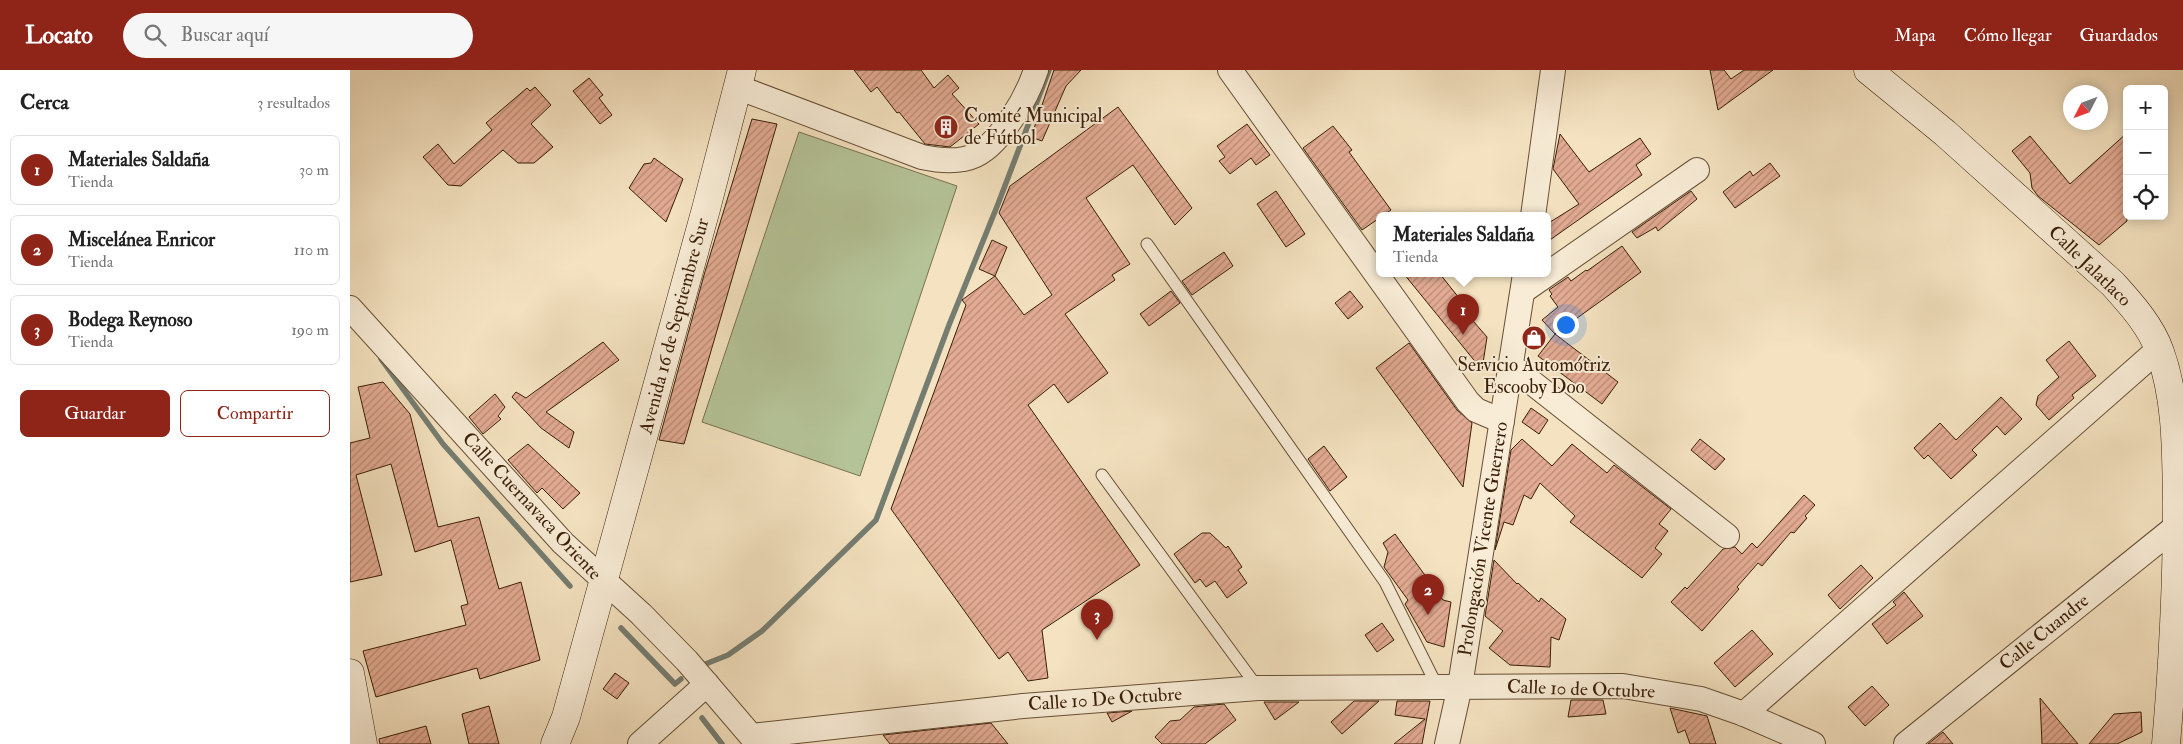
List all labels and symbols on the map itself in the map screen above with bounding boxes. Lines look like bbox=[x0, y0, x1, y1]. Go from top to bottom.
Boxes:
north arrow bbox=[2063, 85, 2108, 130]
place label: Comité Municipal de Fútbol bbox=[964, 104, 1103, 150]
building icon: Comité Municipal de Fútbol bbox=[933, 114, 959, 140]
street label: Avenida 16 de Septiembre Sur bbox=[633, 215, 715, 438]
street label: Calle Jalatlaco bbox=[2043, 220, 2137, 312]
pin: 1 bbox=[1447, 294, 1479, 335]
your location bbox=[1553, 312, 1579, 338]
shop icon: Servicio Automótriz Escooby Doo bbox=[1521, 325, 1547, 351]
place label: Servicio Automótriz Escooby Doo bbox=[1458, 353, 1611, 399]
street label: Prolongación Vicente Guerrero bbox=[1453, 420, 1513, 658]
street label: Calle Cuernavaca Oriente bbox=[457, 427, 607, 585]
pin: 2 bbox=[1412, 574, 1444, 615]
street label: Calle Cuandre bbox=[1994, 588, 2094, 676]
pin: 3 bbox=[1081, 599, 1113, 640]
street label: Calle 10 de Octubre bbox=[1507, 674, 1656, 704]
street label: Calle 10 De Octubre bbox=[1027, 682, 1183, 716]

